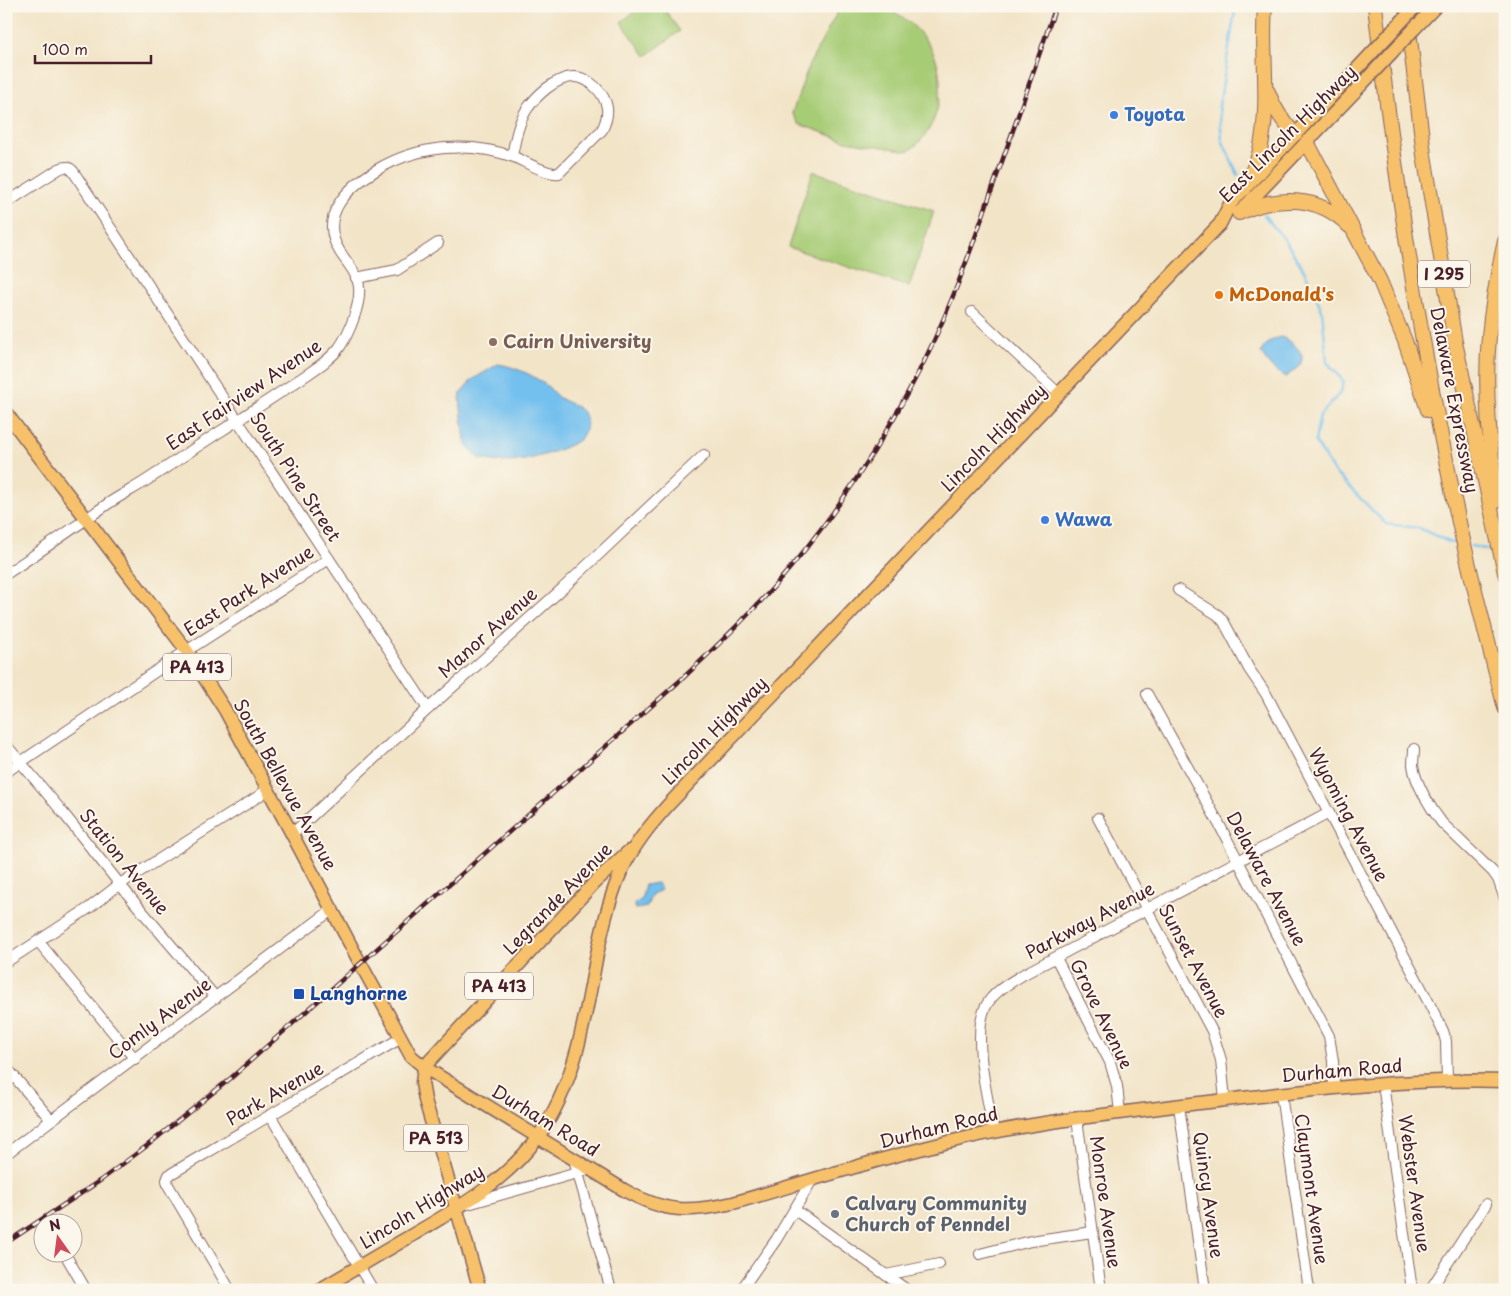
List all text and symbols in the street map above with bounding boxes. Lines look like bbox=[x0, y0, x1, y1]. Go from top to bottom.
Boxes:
scale bar bbox=[35, 32, 151, 64]
text: 100 m bbox=[42, 37, 88, 60]
street label: East Lincoln Highway bbox=[1212, 58, 1362, 208]
place label: Toyota bbox=[1124, 100, 1185, 127]
marker: Toyota bbox=[1108, 109, 1120, 121]
road number: I 295 bbox=[1418, 260, 1470, 288]
place label: McDonald's bbox=[1229, 280, 1335, 307]
marker: McDonald's bbox=[1213, 289, 1225, 301]
street label: Delaware Expressway bbox=[1424, 304, 1487, 495]
place label: Cairn University bbox=[503, 327, 651, 354]
street label: East Fairview Avenue bbox=[160, 331, 326, 456]
marker: Cairn University bbox=[487, 336, 499, 348]
street label: Lincoln Highway bbox=[934, 377, 1052, 497]
street label: South Pine Street bbox=[244, 406, 348, 546]
place label: Wawa bbox=[1055, 505, 1113, 532]
marker: Wawa bbox=[1039, 514, 1051, 526]
street label: East Park Avenue bbox=[178, 537, 319, 642]
street label: Manor Avenue bbox=[431, 580, 543, 684]
road number: PA 413 bbox=[163, 654, 231, 680]
street label: Lincoln Highway bbox=[655, 670, 773, 790]
street label: South Bellevue Avenue bbox=[228, 693, 345, 875]
street label: Wyoming Avenue bbox=[1303, 743, 1396, 886]
street label: Station Avenue bbox=[74, 802, 177, 920]
street label: Delaware Avenue bbox=[1221, 806, 1314, 950]
street label: Legrande Avenue bbox=[496, 836, 618, 960]
street label: Parkway Avenue bbox=[1020, 874, 1159, 965]
street label: Sunset Avenue bbox=[1153, 898, 1236, 1022]
street label: Grove Avenue bbox=[1064, 954, 1141, 1073]
street label: Comly Avenue bbox=[102, 970, 216, 1066]
road number: PA 413 bbox=[465, 972, 533, 999]
place label: Langhorne bbox=[310, 979, 408, 1006]
marker: Langhorne bbox=[292, 987, 306, 1001]
street label: Durham Road bbox=[1280, 1051, 1404, 1088]
street label: Park Avenue bbox=[220, 1054, 328, 1132]
street label: Durham Road bbox=[487, 1077, 605, 1163]
street label: Durham Road bbox=[876, 1099, 1001, 1154]
street label: Claymont Avenue bbox=[1289, 1112, 1336, 1266]
street label: Webster Avenue bbox=[1392, 1113, 1439, 1254]
road number: PA 513 bbox=[404, 1124, 468, 1152]
street label: Quincy Avenue bbox=[1187, 1130, 1232, 1260]
street label: Monroe Avenue bbox=[1084, 1134, 1129, 1270]
street label: Lincoln Highway bbox=[354, 1157, 489, 1255]
place label: Calvary Community Church of Penndel bbox=[845, 1189, 1027, 1237]
marker: Calvary Community Church of Penndel bbox=[829, 1208, 841, 1220]
text: N bbox=[47, 1213, 63, 1236]
north arrow bbox=[32, 1214, 82, 1264]

